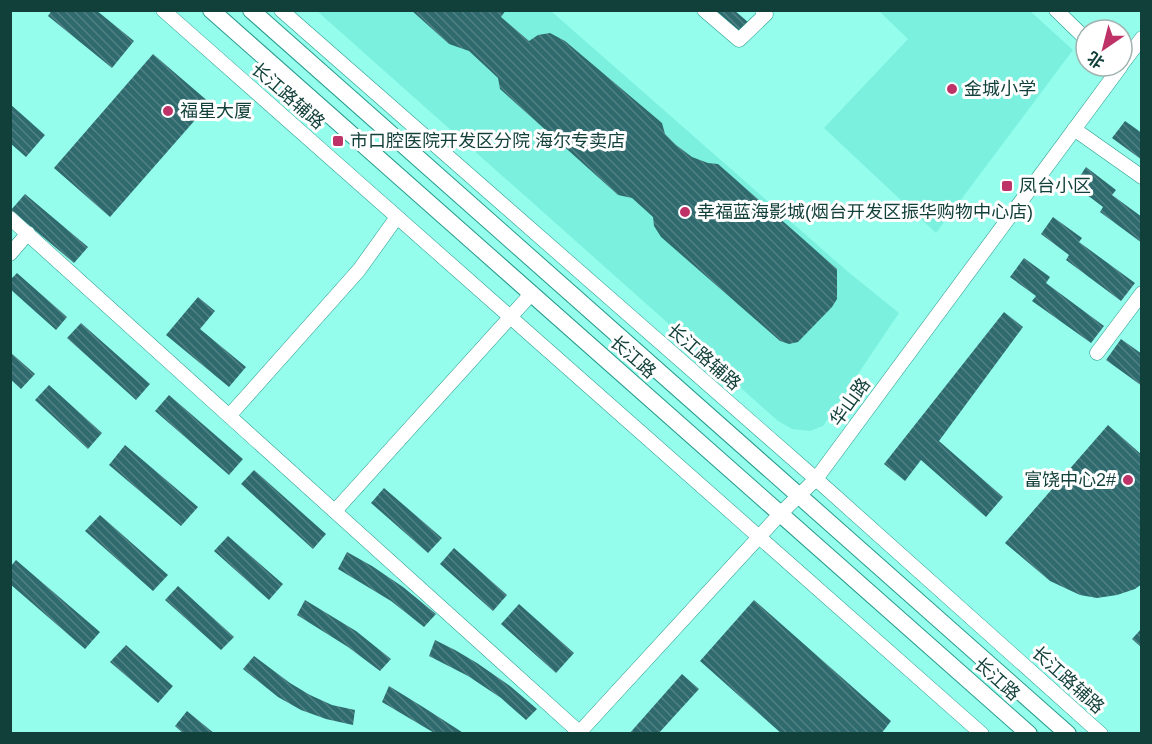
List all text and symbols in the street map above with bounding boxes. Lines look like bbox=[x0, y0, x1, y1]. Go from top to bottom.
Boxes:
north arrow bbox=[1074, 18, 1134, 78]
text: 北 bbox=[1084, 48, 1107, 71]
street label: 长江路辅路 bbox=[247, 59, 329, 133]
place label: 金城小学 bbox=[964, 79, 1036, 99]
marker: 金城小学 bbox=[945, 82, 959, 96]
place label: 福星大厦 bbox=[180, 101, 252, 121]
marker: 福星大厦 bbox=[161, 104, 175, 118]
place label: 市口腔医院开发区分院 海尔专卖店 bbox=[350, 131, 625, 151]
marker: 市口腔医院开发区分院 海尔专卖店 bbox=[331, 134, 345, 148]
place label: 凤台小区 bbox=[1019, 176, 1091, 196]
marker: 凤台小区 bbox=[1000, 179, 1014, 193]
place label: 幸福蓝海影城(烟台开发区振华购物中心店) bbox=[697, 202, 1033, 222]
marker: 幸福蓝海影城(烟台开发区振华购物中心店) bbox=[678, 205, 692, 219]
street label: 长江路辅路 bbox=[663, 320, 745, 394]
street label: 长江路 bbox=[606, 332, 660, 382]
street label: 华山路 bbox=[826, 374, 874, 430]
place label: 富饶中心2# bbox=[1024, 470, 1116, 490]
marker: 富饶中心2# bbox=[1121, 473, 1135, 487]
street label: 长江路辅路 bbox=[1028, 642, 1108, 718]
street label: 长江路 bbox=[970, 654, 1024, 704]

